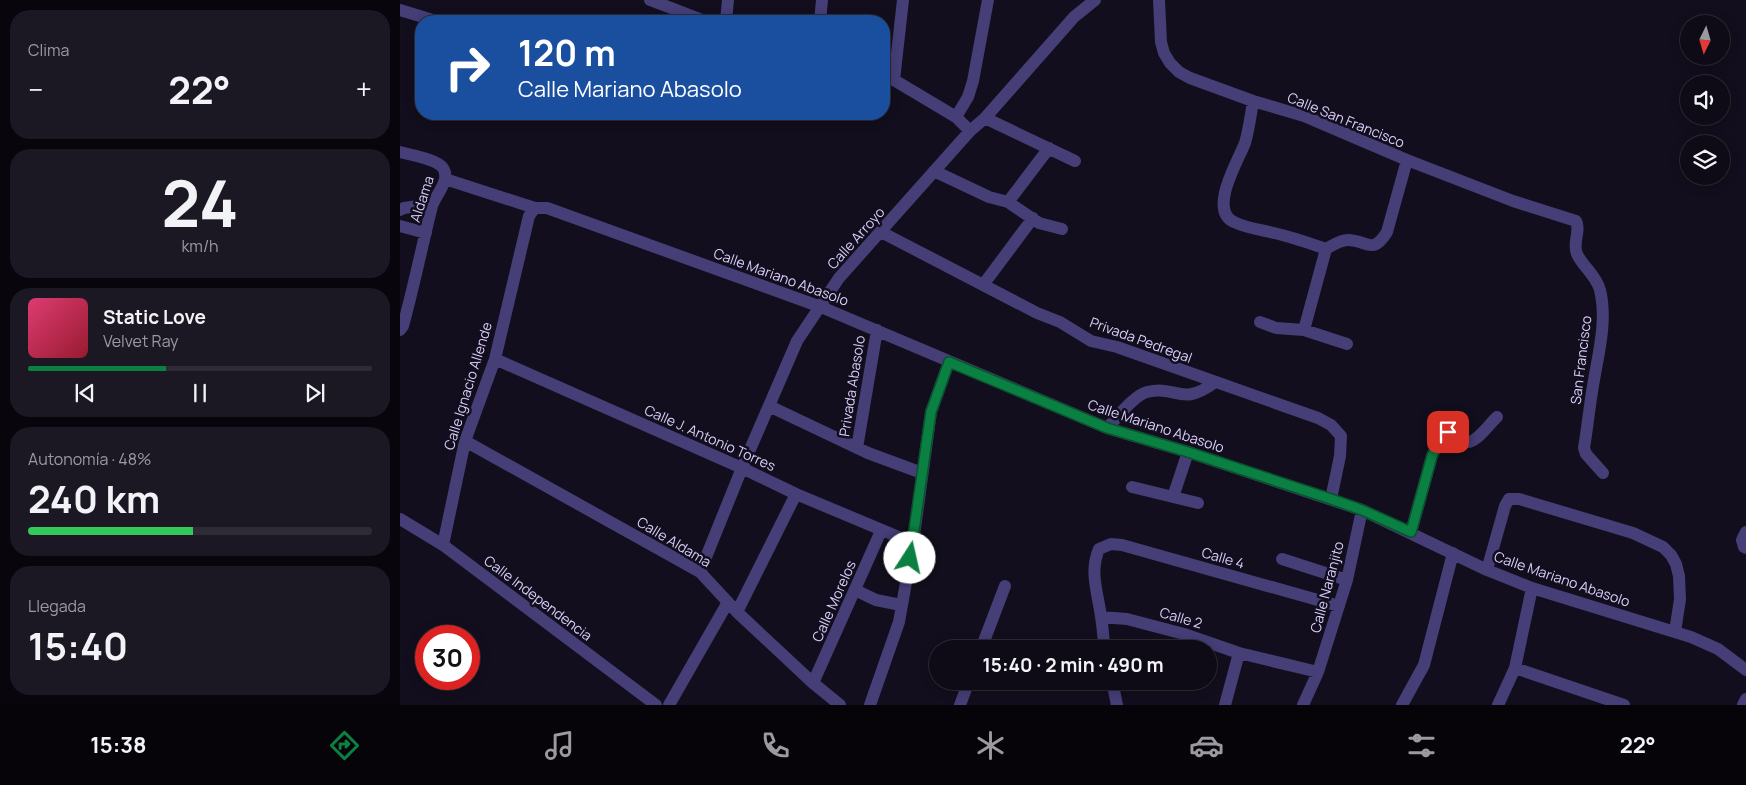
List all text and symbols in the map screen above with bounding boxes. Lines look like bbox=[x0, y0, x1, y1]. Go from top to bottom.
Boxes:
north arrow bbox=[1680, 15, 1730, 65]
map controls bbox=[1680, 15, 1730, 185]
text: 120 m bbox=[518, 29, 616, 77]
icon: right bbox=[435, 35, 500, 100]
text: Clima bbox=[28, 39, 69, 61]
text: 22° bbox=[168, 63, 231, 115]
text: − bbox=[28, 70, 43, 108]
text: + bbox=[356, 70, 372, 108]
text: Calle Mariano Abasolo bbox=[518, 74, 742, 104]
button: sound bbox=[1680, 75, 1730, 125]
street label: Calle San Francisco bbox=[1285, 87, 1408, 152]
button: layers bbox=[1680, 135, 1730, 185]
text: 24 bbox=[162, 158, 238, 247]
street label: Aldama bbox=[405, 173, 438, 225]
street label: Calle Arroyo bbox=[823, 203, 889, 273]
text: km/h bbox=[181, 235, 219, 257]
street label: Calle Mariano Abasolo bbox=[711, 243, 851, 310]
text: Static Love bbox=[103, 304, 206, 330]
street label: Privada Pedregal bbox=[1087, 312, 1195, 367]
street label: San Francisco bbox=[1566, 314, 1595, 405]
street label: Calle Ignacio Allende bbox=[439, 319, 496, 452]
text: Velvet Ray bbox=[103, 330, 179, 352]
street label: Privada Abasolo bbox=[834, 334, 869, 438]
icon: previous bbox=[71, 379, 99, 407]
icon: pause bbox=[186, 379, 214, 407]
icon: next bbox=[301, 379, 329, 407]
street label: Calle Mariano Abasolo bbox=[1085, 394, 1227, 457]
street label: Calle J. Antonio Torres bbox=[642, 400, 779, 475]
pin bbox=[1427, 411, 1469, 453]
icon: arrive bbox=[1434, 418, 1462, 446]
text: Autonomía · 48% bbox=[28, 448, 151, 470]
text: 240 km bbox=[28, 472, 160, 524]
street label: Calle Aldama bbox=[634, 512, 715, 571]
position arrow bbox=[883, 531, 935, 583]
street label: Calle Naranjito bbox=[1305, 539, 1348, 635]
street label: Calle 4 bbox=[1200, 542, 1247, 573]
street label: Calle Mariano Abasolo bbox=[1492, 546, 1633, 611]
street label: Calle Independencia bbox=[480, 551, 596, 645]
street label: Calle Morelos bbox=[807, 557, 860, 645]
text: Llegada bbox=[28, 595, 86, 617]
street label: Calle 2 bbox=[1158, 602, 1205, 633]
text: 15:40 bbox=[28, 619, 128, 671]
speed limit sign: 30 bbox=[415, 625, 480, 690]
text: 15:40 · 2 min · 490 m bbox=[982, 652, 1164, 678]
icon: directions bbox=[327, 728, 362, 763]
icon: music bbox=[542, 728, 577, 763]
icon: phone bbox=[758, 728, 793, 763]
icon: climate bbox=[973, 728, 1008, 763]
icon: car bbox=[1189, 728, 1224, 763]
icon: filters bbox=[1404, 728, 1439, 763]
text: 15:38 bbox=[90, 730, 147, 760]
text: 22° bbox=[1620, 730, 1656, 760]

